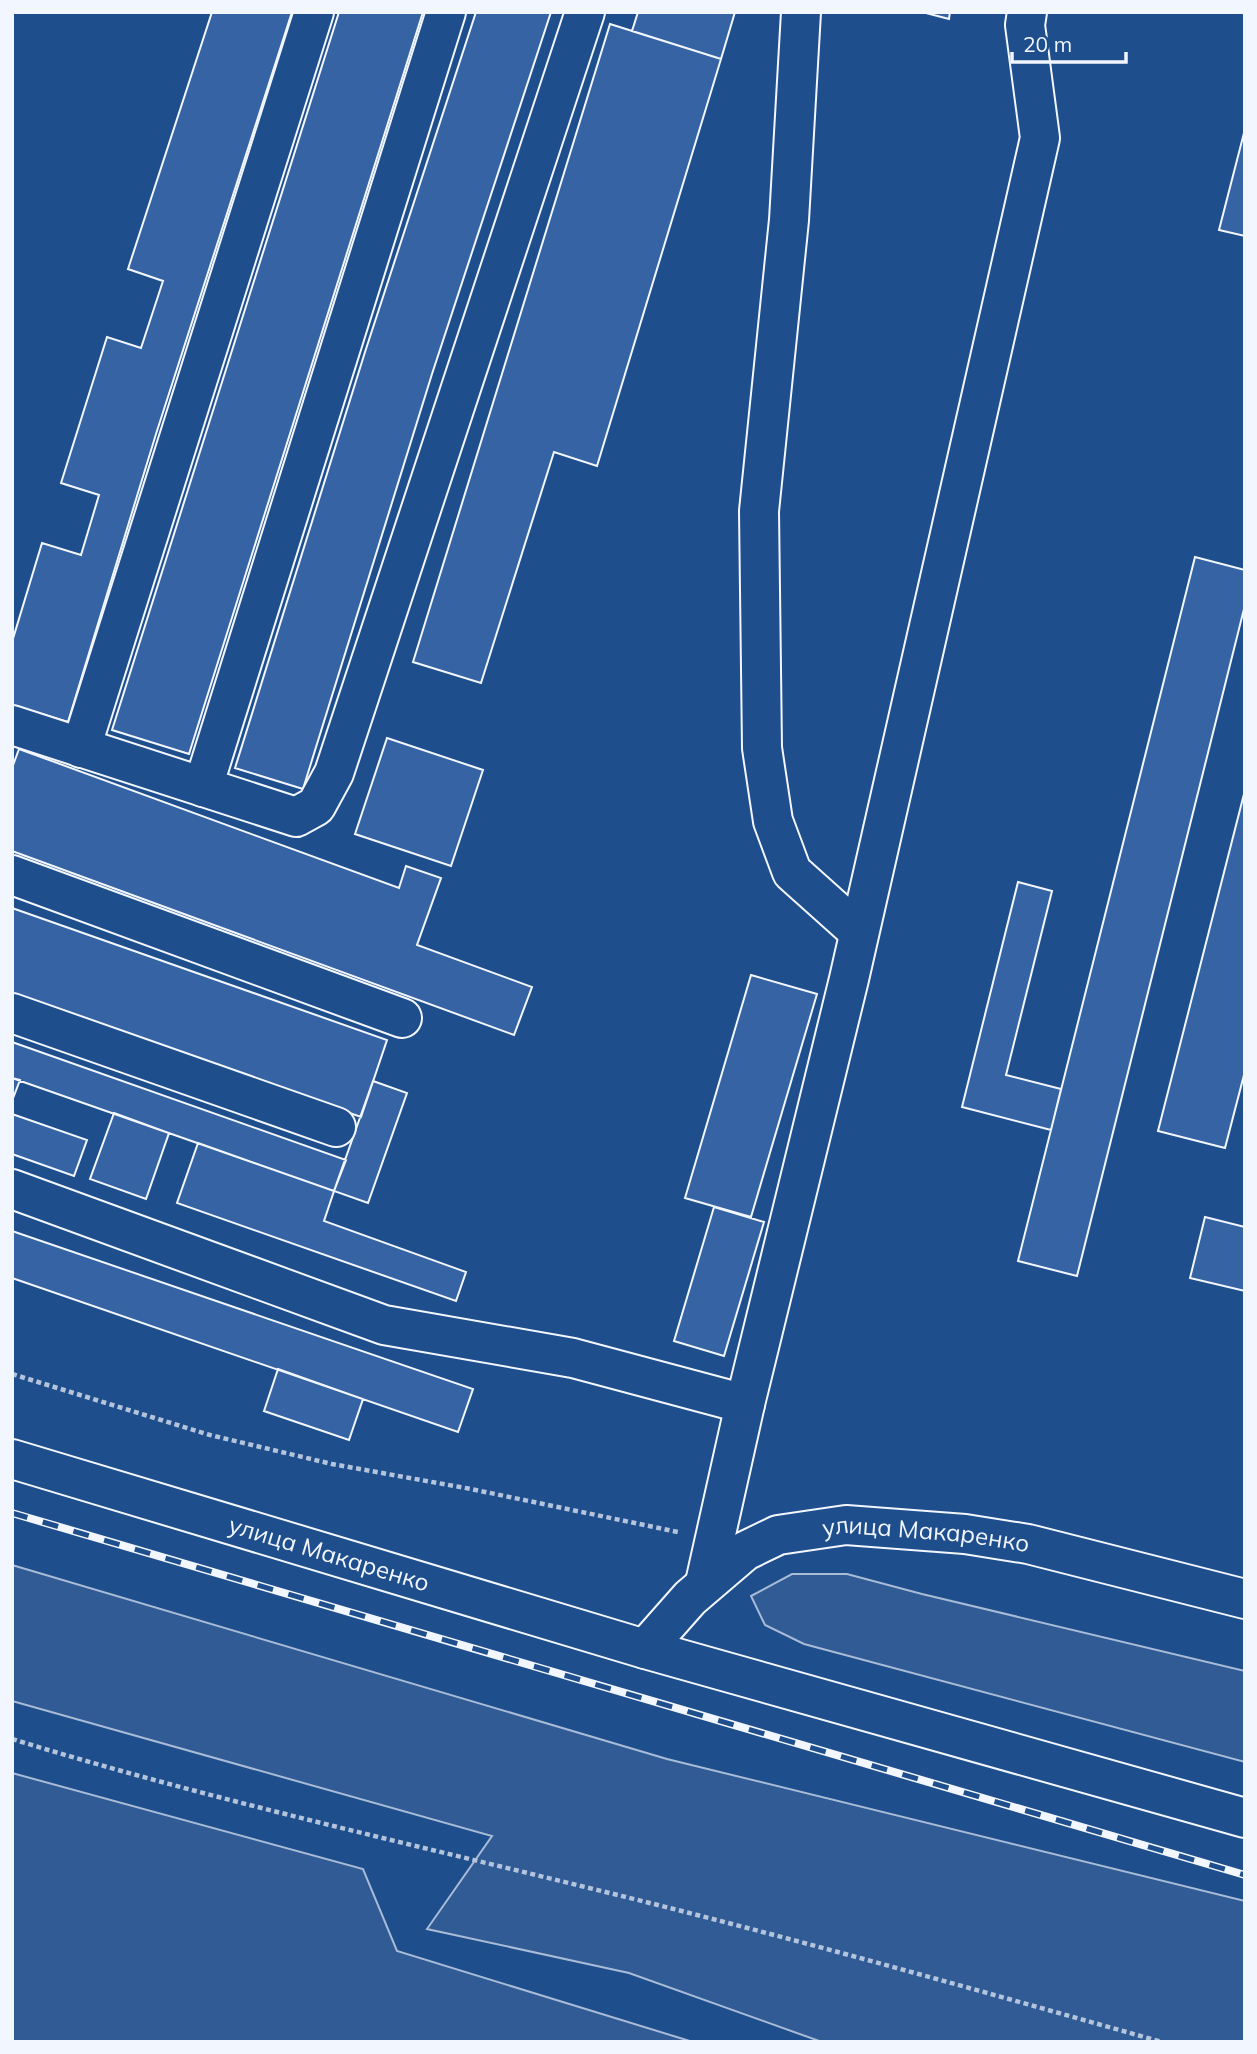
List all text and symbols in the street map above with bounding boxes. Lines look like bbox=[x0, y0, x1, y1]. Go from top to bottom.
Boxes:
scale bar bbox=[1012, 21, 1126, 65]
text: 20 m bbox=[1023, 31, 1072, 57]
street label: улица Макаренко bbox=[225, 1509, 433, 1597]
street label: улица Макаренко bbox=[820, 1509, 1032, 1558]

